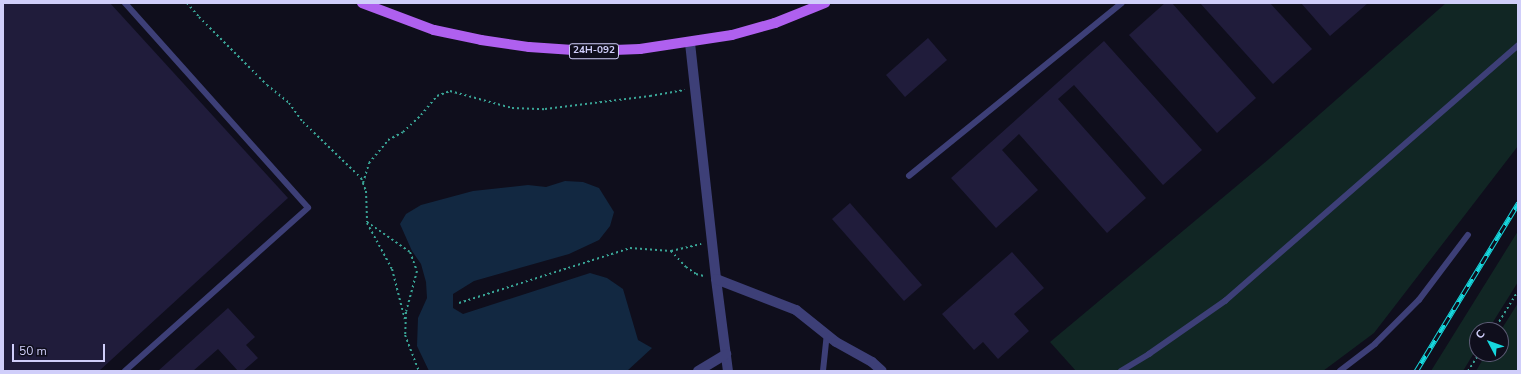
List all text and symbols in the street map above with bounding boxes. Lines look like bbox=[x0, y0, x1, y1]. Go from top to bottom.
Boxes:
road number: 24Н-092 bbox=[568, 43, 620, 59]
north arrow bbox=[1469, 322, 1509, 362]
text: С bbox=[1472, 327, 1488, 342]
scale bar bbox=[14, 336, 107, 362]
text: 50 m bbox=[19, 343, 47, 359]

